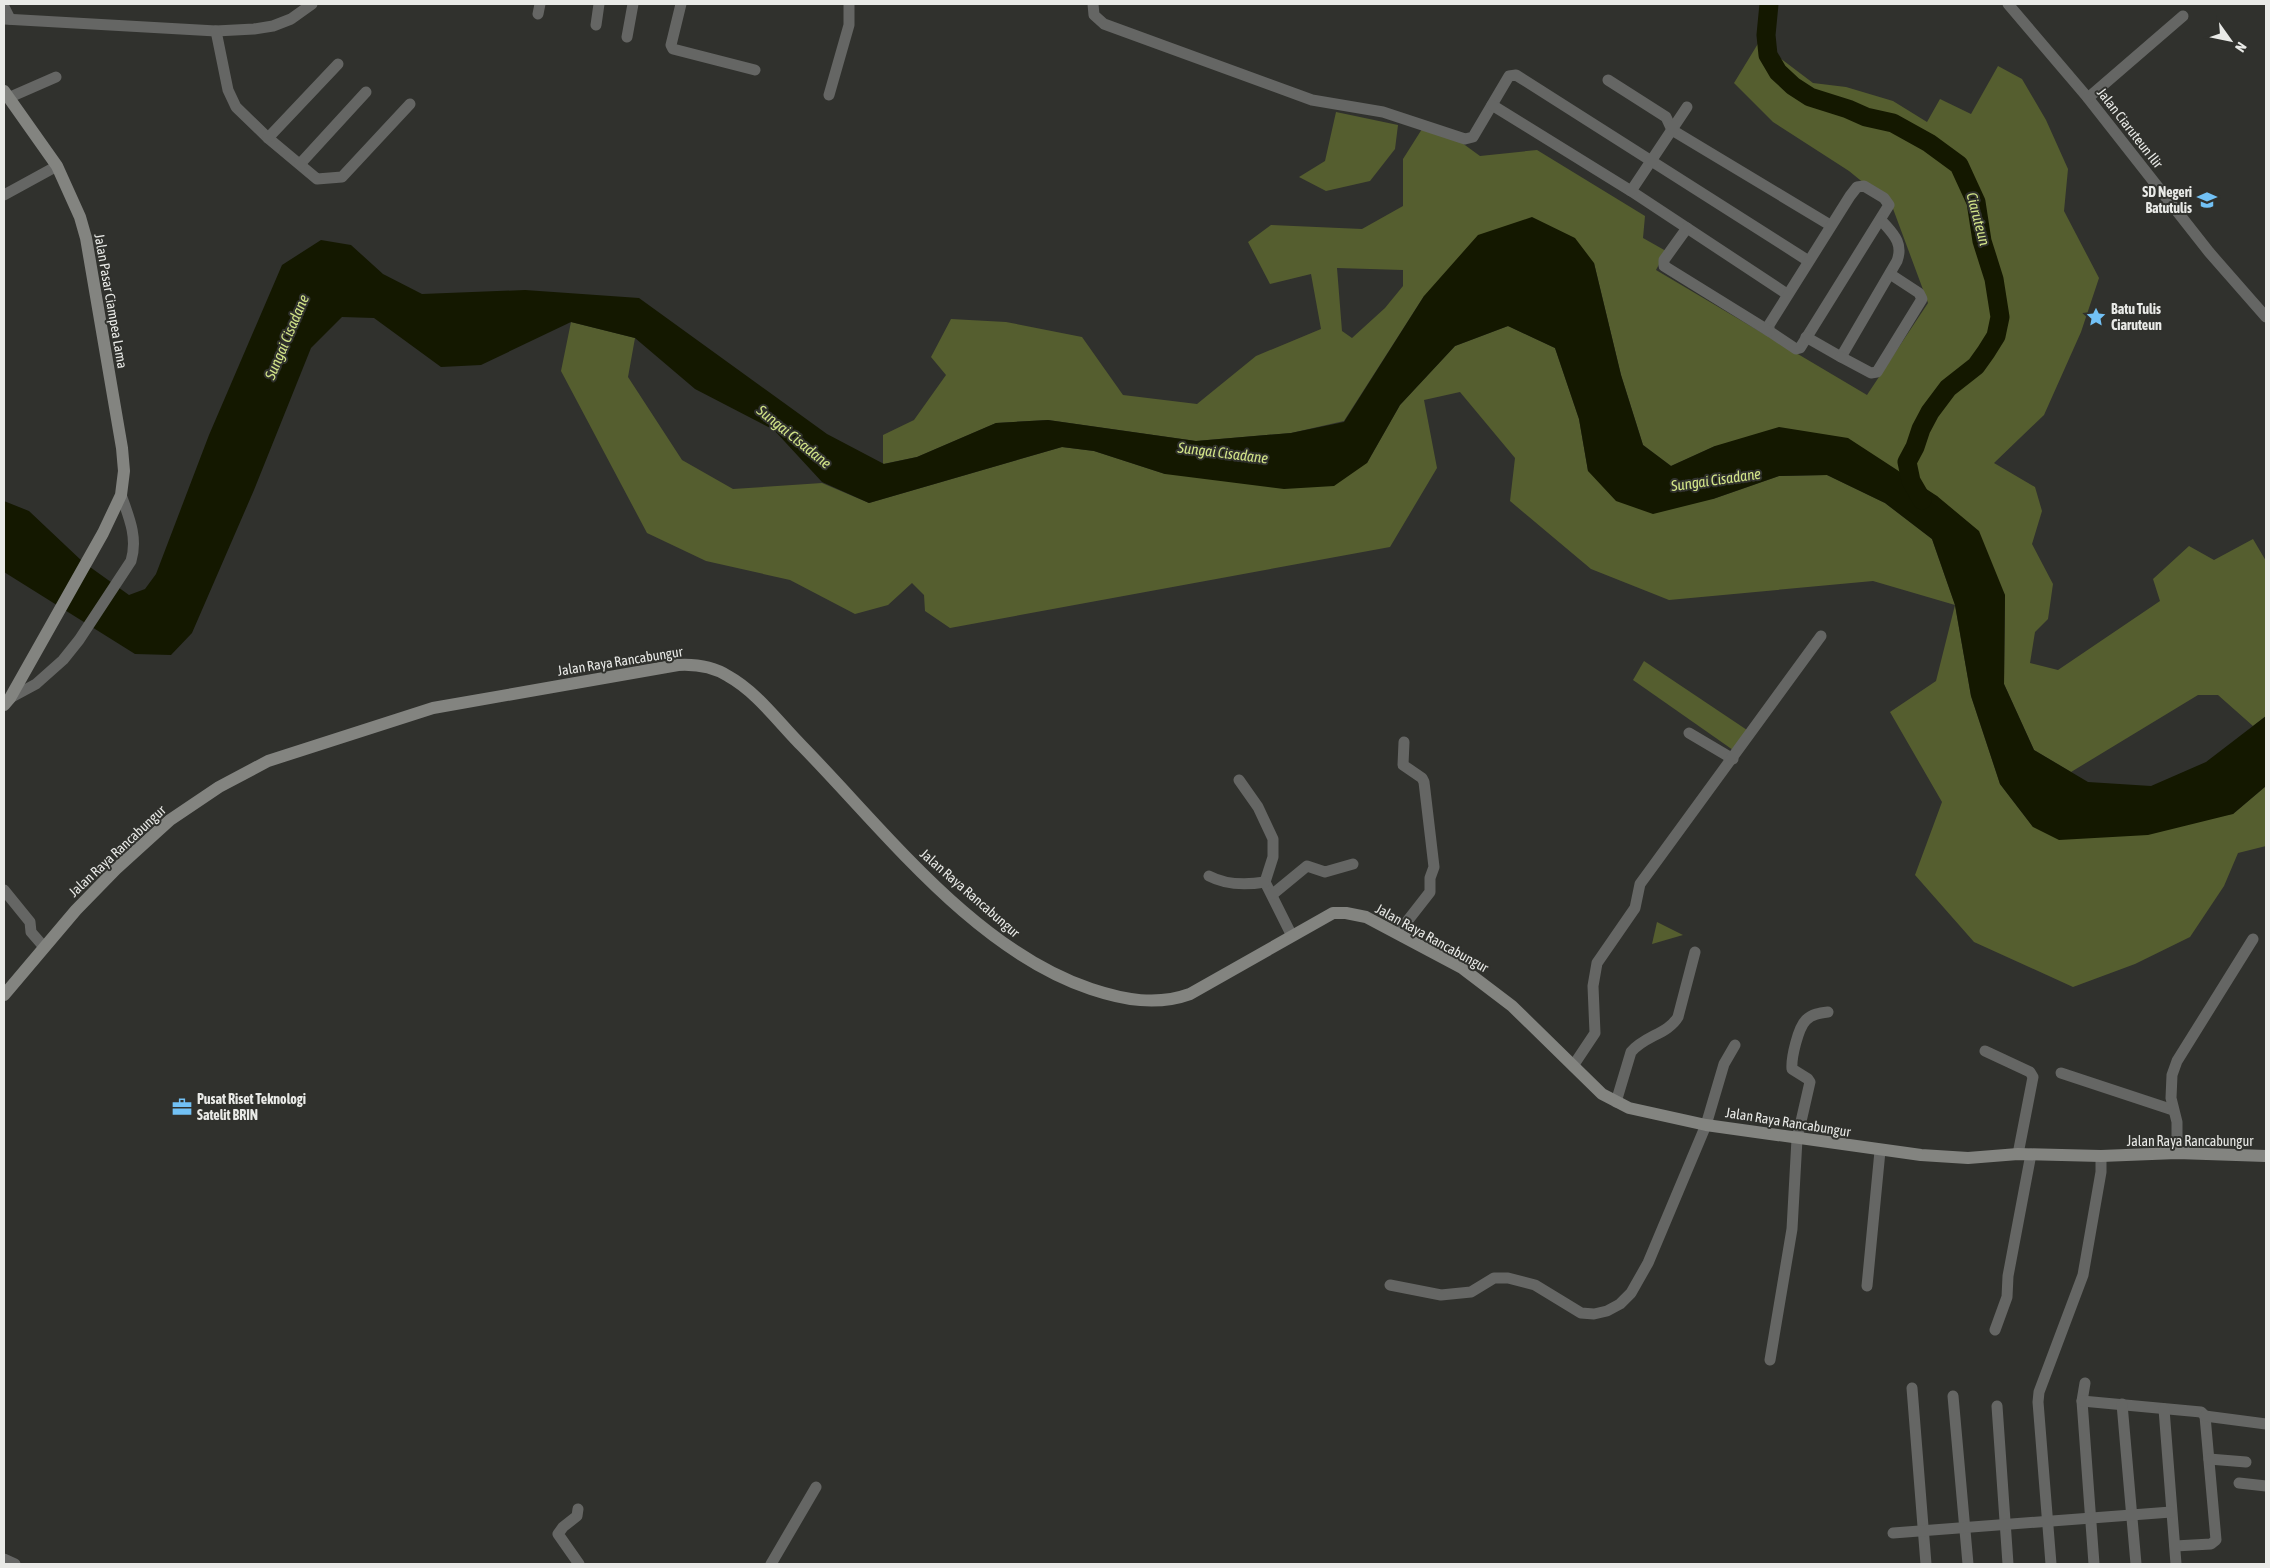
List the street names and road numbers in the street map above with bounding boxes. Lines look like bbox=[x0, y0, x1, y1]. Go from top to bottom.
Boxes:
street label: Jalan Ciaruteun Ilir bbox=[2094, 85, 2167, 172]
street label: Jalan Pasar Ciampea Lama bbox=[91, 232, 131, 370]
street label: Jalan Raya Rancabungur bbox=[556, 643, 685, 679]
street label: Jalan Raya Rancabungur bbox=[65, 801, 169, 900]
street label: Jalan Raya Rancabungur bbox=[917, 845, 1024, 941]
street label: Jalan Raya Rancabungur bbox=[1373, 900, 1492, 976]
street label: Jalan Raya Rancabungur bbox=[1724, 1104, 1853, 1140]
street label: Jalan Raya Rancabungur bbox=[2127, 1133, 2254, 1149]

